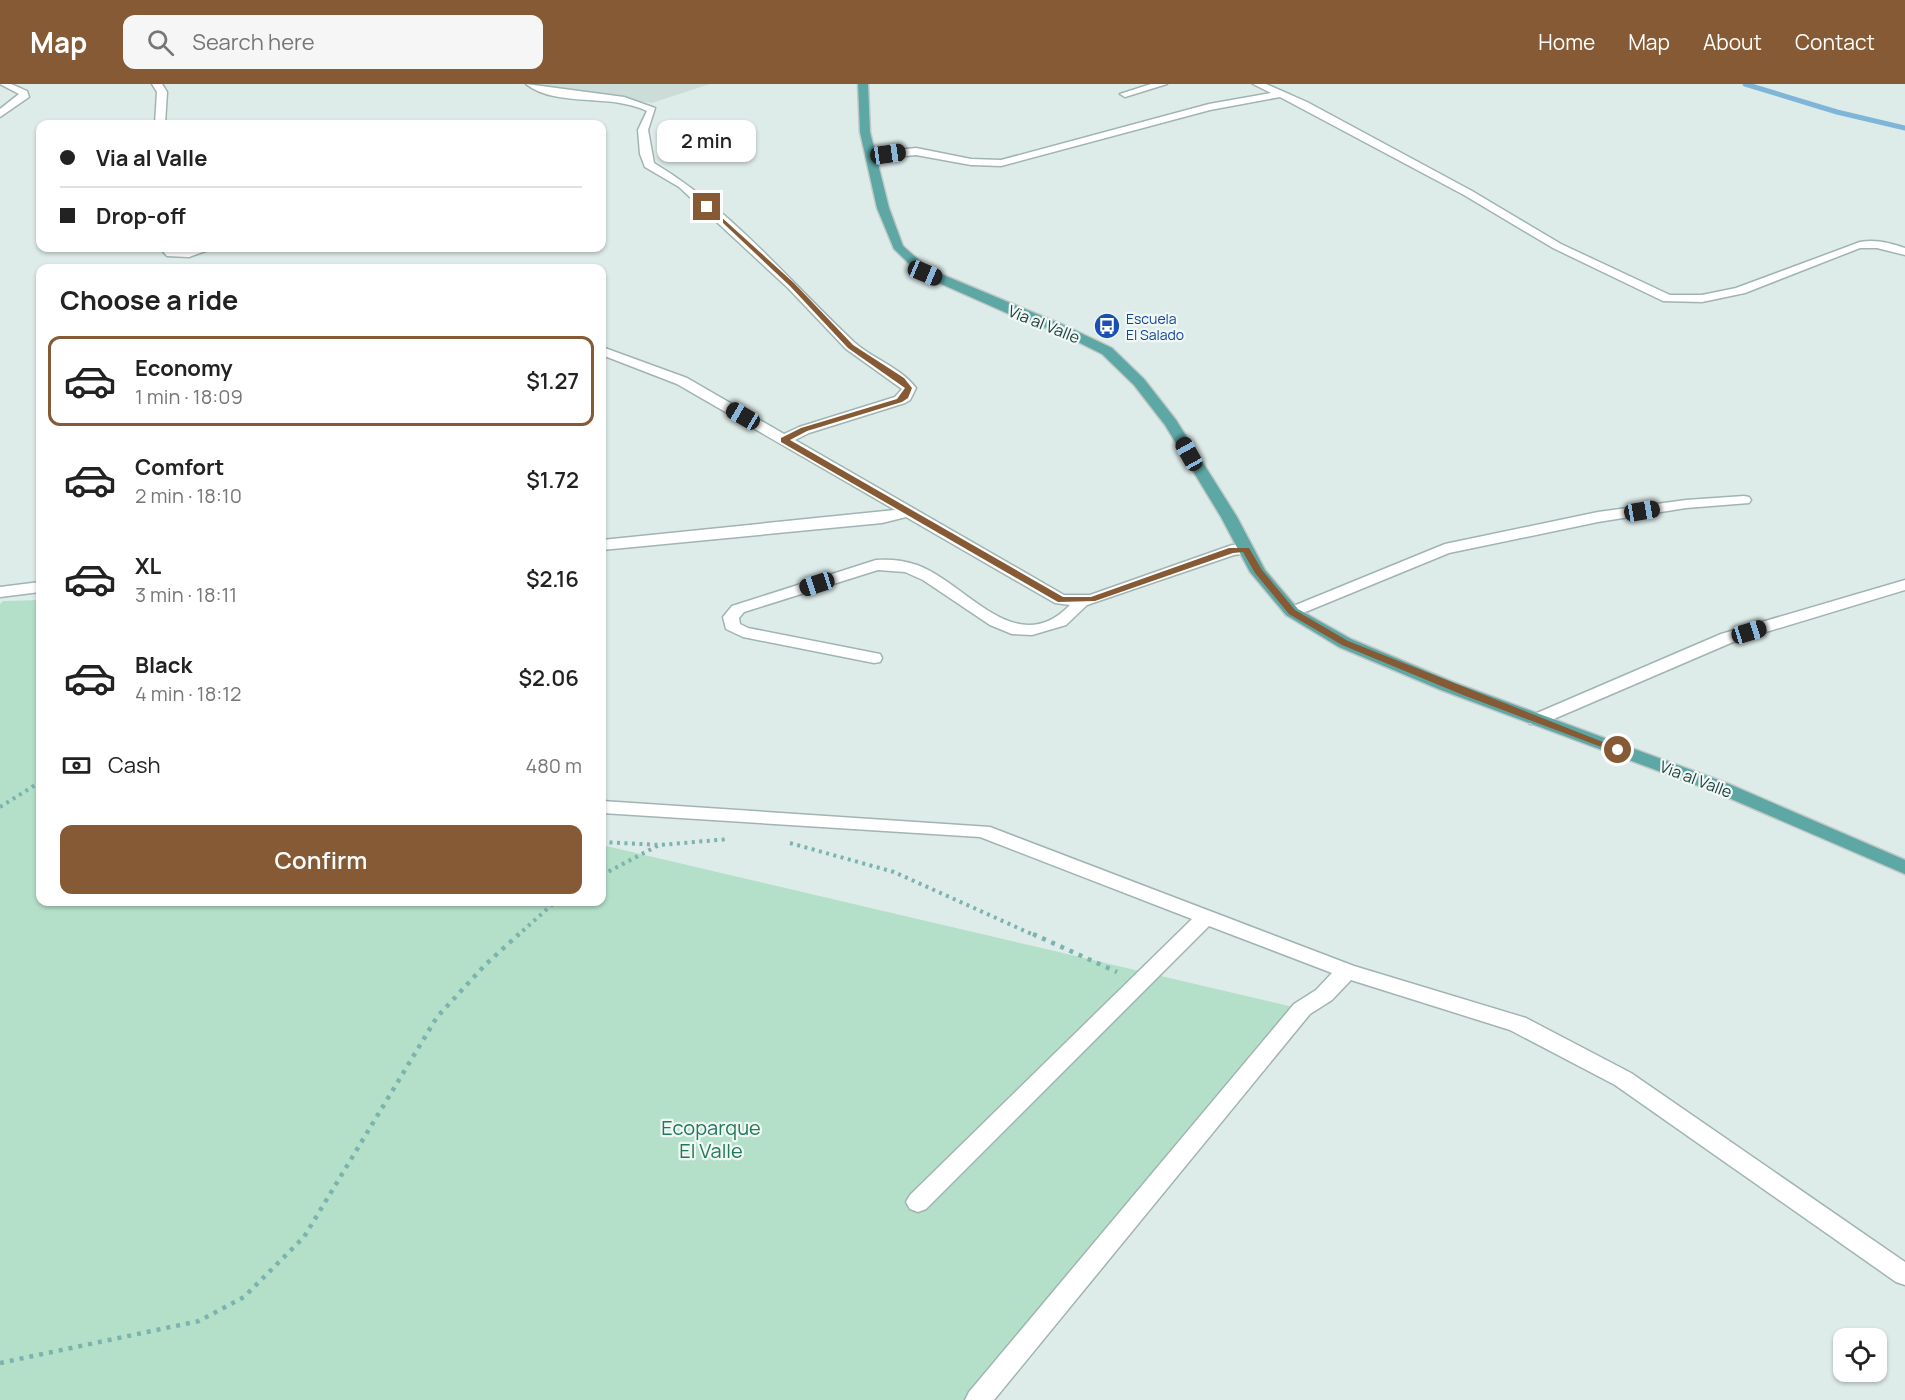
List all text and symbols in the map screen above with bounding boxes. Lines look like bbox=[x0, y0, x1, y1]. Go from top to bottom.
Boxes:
search box bbox=[123, 15, 543, 69]
text: Map bbox=[30, 23, 87, 61]
icon: search bbox=[144, 26, 177, 59]
text: Search here bbox=[192, 27, 315, 57]
text: Home bbox=[1538, 28, 1595, 56]
text: Map bbox=[1628, 28, 1670, 56]
text: About bbox=[1703, 28, 1762, 56]
text: Contact bbox=[1795, 28, 1875, 56]
callout: 2 min bbox=[658, 120, 756, 162]
text: 2 min bbox=[681, 127, 732, 154]
text: Via al Valle bbox=[96, 143, 208, 173]
car bbox=[869, 143, 907, 165]
route end bbox=[693, 193, 720, 220]
text: Drop-off bbox=[96, 201, 186, 231]
car bbox=[905, 258, 945, 288]
text: Choose a ride bbox=[60, 281, 238, 318]
street label: Via al Valle bbox=[1005, 300, 1083, 348]
place label: Escuela El Salado bbox=[1126, 309, 1184, 344]
bus stop icon: Escuela El Salado bbox=[1092, 311, 1122, 341]
text: Economy bbox=[135, 353, 233, 383]
icon: car bbox=[63, 354, 117, 408]
text: $1.27 bbox=[526, 366, 579, 396]
text: 1 min · 18:09 bbox=[135, 383, 243, 410]
car bbox=[723, 399, 763, 433]
car bbox=[1172, 434, 1206, 474]
text: Comfort bbox=[135, 452, 224, 482]
icon: car bbox=[63, 453, 117, 507]
text: $1.72 bbox=[526, 465, 579, 495]
text: 2 min · 18:10 bbox=[135, 482, 242, 509]
car bbox=[1623, 499, 1661, 523]
text: XL bbox=[135, 551, 161, 581]
icon: car bbox=[63, 552, 117, 606]
text: $2.16 bbox=[526, 564, 579, 594]
car bbox=[797, 570, 837, 598]
text: 3 min · 18:11 bbox=[135, 581, 237, 608]
car bbox=[1729, 618, 1769, 646]
text: Black bbox=[135, 650, 192, 680]
icon: car bbox=[63, 651, 117, 705]
text: $2.06 bbox=[518, 663, 579, 693]
text: 4 min · 18:12 bbox=[135, 680, 241, 707]
route start bbox=[1604, 736, 1631, 763]
icon: cash bbox=[60, 749, 93, 782]
text: Cash bbox=[108, 750, 161, 780]
text: 480 m bbox=[525, 752, 582, 779]
street label: Via al Valle bbox=[1657, 755, 1735, 803]
button: Confirm bbox=[60, 825, 582, 894]
park label: Ecoparque El Valle bbox=[661, 1114, 761, 1164]
map controls bbox=[1833, 1328, 1887, 1382]
button: locate bbox=[1833, 1328, 1887, 1382]

